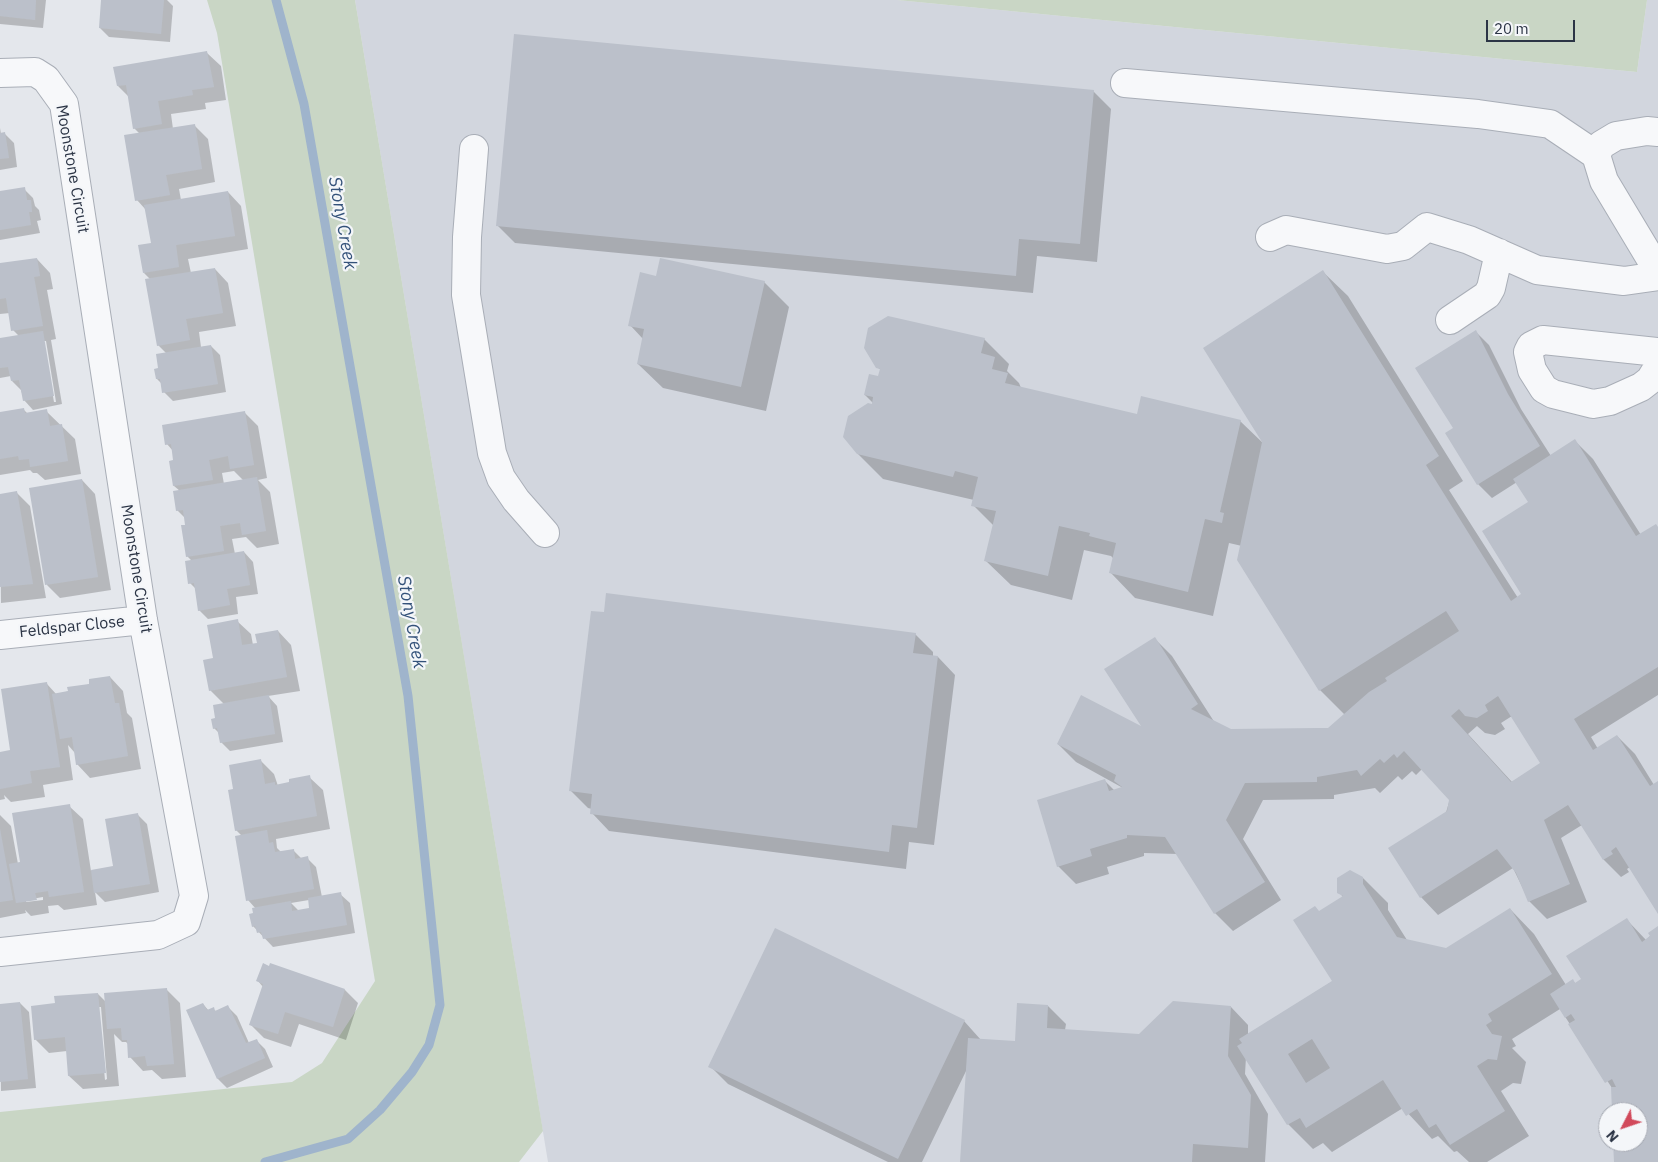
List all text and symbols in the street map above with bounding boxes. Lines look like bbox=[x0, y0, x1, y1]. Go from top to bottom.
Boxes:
scale bar bbox=[1488, 10, 1577, 42]
text: 20 m bbox=[1494, 19, 1529, 38]
street label: Moonstone Circuit bbox=[51, 103, 93, 235]
water label: Stony Creek bbox=[323, 175, 361, 271]
street label: Moonstone Circuit bbox=[116, 503, 156, 635]
water label: Stony Creek bbox=[392, 574, 430, 670]
street label: Feldspar Close bbox=[18, 612, 126, 642]
north arrow bbox=[1598, 1102, 1648, 1152]
text: N bbox=[1602, 1126, 1623, 1146]

